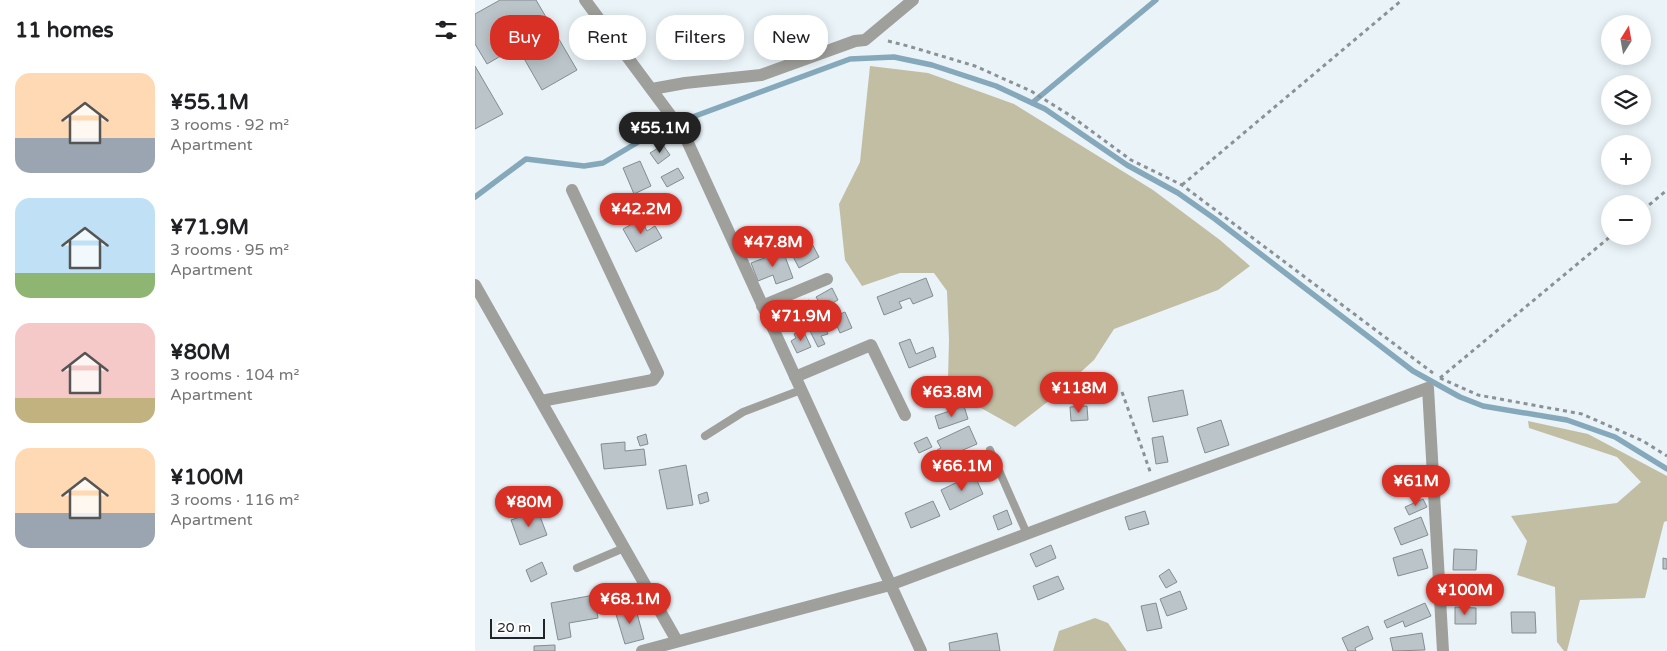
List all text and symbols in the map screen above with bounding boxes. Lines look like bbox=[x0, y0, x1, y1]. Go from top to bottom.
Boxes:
chip: Buy bbox=[490, 15, 559, 60]
chip: Rent bbox=[569, 15, 646, 60]
chip: Filters bbox=[656, 15, 744, 60]
chip: New bbox=[754, 15, 828, 60]
north arrow bbox=[1601, 15, 1651, 65]
map controls bbox=[1601, 15, 1651, 245]
icon: filters bbox=[432, 16, 460, 44]
text: 11 homes bbox=[15, 18, 114, 43]
button: layers bbox=[1601, 75, 1651, 125]
text: ¥55.1M bbox=[170, 90, 249, 115]
icon: home bbox=[55, 93, 115, 153]
pin: ¥55.1M bbox=[619, 112, 701, 154]
text: 3 rooms · 92 m² bbox=[170, 115, 289, 135]
text: ¥55.1M bbox=[630, 118, 690, 138]
text: Apartment bbox=[170, 135, 253, 155]
button: + bbox=[1601, 135, 1651, 185]
pin: ¥42.2M bbox=[600, 192, 682, 235]
button: − bbox=[1601, 195, 1651, 245]
text: ¥42.2M bbox=[611, 199, 671, 219]
text: ¥71.9M bbox=[170, 215, 249, 240]
icon: home bbox=[55, 218, 115, 278]
pin: ¥47.8M bbox=[732, 226, 814, 268]
text: ¥47.8M bbox=[743, 232, 803, 252]
text: 3 rooms · 95 m² bbox=[170, 240, 289, 260]
text: Apartment bbox=[170, 260, 253, 280]
pin: ¥71.9M bbox=[760, 300, 842, 342]
text: ¥71.9M bbox=[771, 306, 831, 326]
text: ¥80M bbox=[170, 340, 230, 365]
icon: home bbox=[55, 343, 115, 403]
text: 3 rooms · 104 m² bbox=[170, 365, 299, 385]
pin: ¥118M bbox=[1044, 372, 1114, 414]
pin: ¥63.8M bbox=[911, 376, 993, 418]
text: ¥118M bbox=[1051, 378, 1107, 398]
text: ¥63.8M bbox=[922, 382, 982, 402]
text: Apartment bbox=[170, 385, 253, 405]
pin: ¥66.1M bbox=[921, 450, 1003, 492]
text: ¥66.1M bbox=[932, 456, 992, 476]
pin: ¥61M bbox=[1386, 464, 1446, 507]
text: ¥100M bbox=[170, 465, 244, 490]
icon: home bbox=[55, 468, 115, 528]
text: ¥61M bbox=[1393, 471, 1439, 491]
pin: ¥80M bbox=[499, 486, 559, 528]
text: 3 rooms · 116 m² bbox=[170, 490, 299, 510]
text: ¥80M bbox=[506, 492, 552, 512]
text: Apartment bbox=[170, 510, 253, 530]
pin: ¥100M bbox=[1430, 574, 1500, 616]
text: ¥100M bbox=[1437, 580, 1493, 600]
pin: ¥68.1M bbox=[589, 582, 671, 625]
text: ¥68.1M bbox=[600, 589, 660, 609]
scale bar bbox=[490, 616, 545, 639]
text: 20 m bbox=[497, 619, 531, 636]

